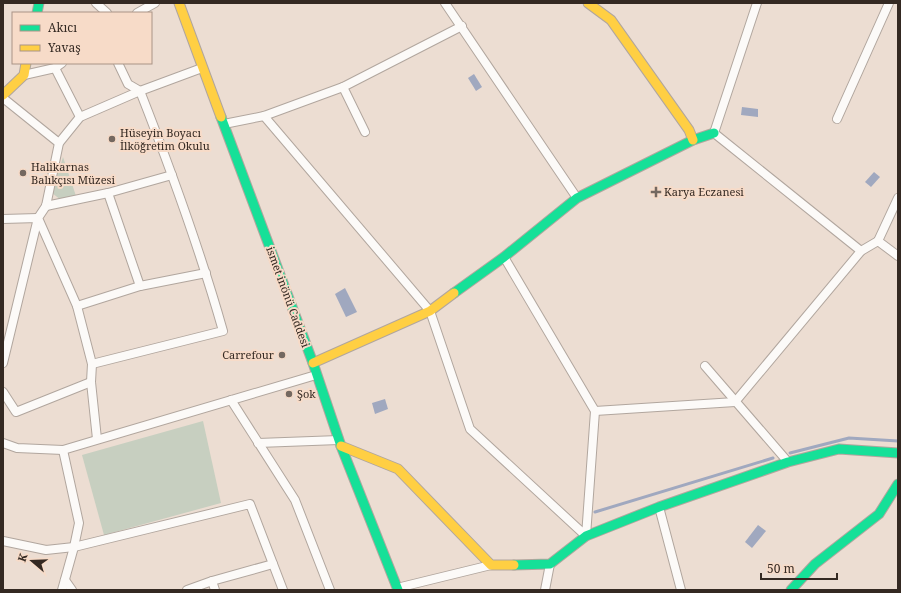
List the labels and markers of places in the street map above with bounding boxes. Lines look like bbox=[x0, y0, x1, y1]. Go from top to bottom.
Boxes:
place label: Hüseyin Boyacı İlköğretim Okulu bbox=[120, 125, 210, 153]
marker: Hüseyin Boyacı İlköğretim Okulu bbox=[107, 134, 117, 144]
place label: Halikarnas Balıkçısı Müzesi bbox=[31, 159, 116, 187]
marker: Halikarnas Balıkçısı Müzesi bbox=[18, 168, 28, 178]
place label: Karya Eczanesi bbox=[664, 184, 744, 199]
marker: Karya Eczanesi bbox=[651, 187, 661, 197]
place label: Carrefour bbox=[222, 347, 275, 362]
marker: Carrefour bbox=[277, 350, 287, 360]
place label: Şok bbox=[297, 386, 316, 401]
marker: Şok bbox=[284, 389, 294, 399]

